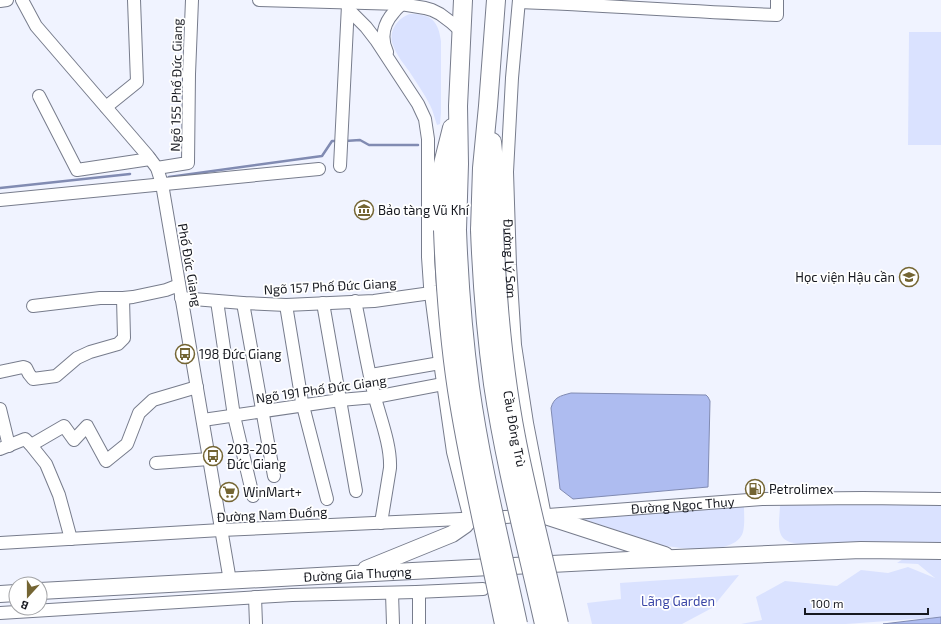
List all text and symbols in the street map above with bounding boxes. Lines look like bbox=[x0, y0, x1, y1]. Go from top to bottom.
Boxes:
street label: Ngõ 155 Phố Đức Giang bbox=[167, 18, 185, 152]
museum icon: Bảo tàng Vũ Khí bbox=[353, 199, 375, 221]
place label: Bảo tàng Vũ Khí bbox=[378, 202, 470, 218]
street label: Đường Lý Sơn bbox=[501, 219, 520, 299]
street label: Phố Đức Giang bbox=[175, 222, 205, 308]
school or university icon: Học viện Hậu cần bbox=[898, 266, 920, 288]
place label: Học viện Hậu cần bbox=[795, 269, 895, 285]
street label: Ngõ 157 Phố Đức Giang bbox=[263, 275, 397, 297]
bus stop icon: 198 Đức Giang bbox=[174, 343, 196, 365]
place label: 198 Đức Giang bbox=[199, 346, 281, 362]
street label: Ngõ 191 Phố Đức Giang bbox=[255, 372, 387, 406]
street label: Cầu Đông Trù bbox=[500, 389, 530, 468]
place label: 203-205 Đức Giang bbox=[227, 441, 286, 472]
bus stop icon: 203-205 Đức Giang bbox=[202, 445, 224, 467]
fuel station icon: Petrolimex bbox=[744, 478, 766, 500]
supermarket icon: WinMart+ bbox=[218, 481, 240, 503]
place label: Petrolimex bbox=[769, 481, 833, 497]
place label: WinMart+ bbox=[243, 484, 302, 500]
street label: Đường Ngọc Thụy bbox=[630, 493, 735, 517]
street label: Đường Nam Đuống bbox=[216, 503, 328, 525]
street label: Đường Gia Thượng bbox=[303, 563, 412, 585]
north arrow bbox=[8, 576, 48, 616]
scale bar bbox=[805, 590, 928, 616]
park label: Lãng Garden bbox=[641, 593, 715, 609]
text: 100 m bbox=[811, 596, 843, 610]
text: B bbox=[19, 598, 30, 613]

